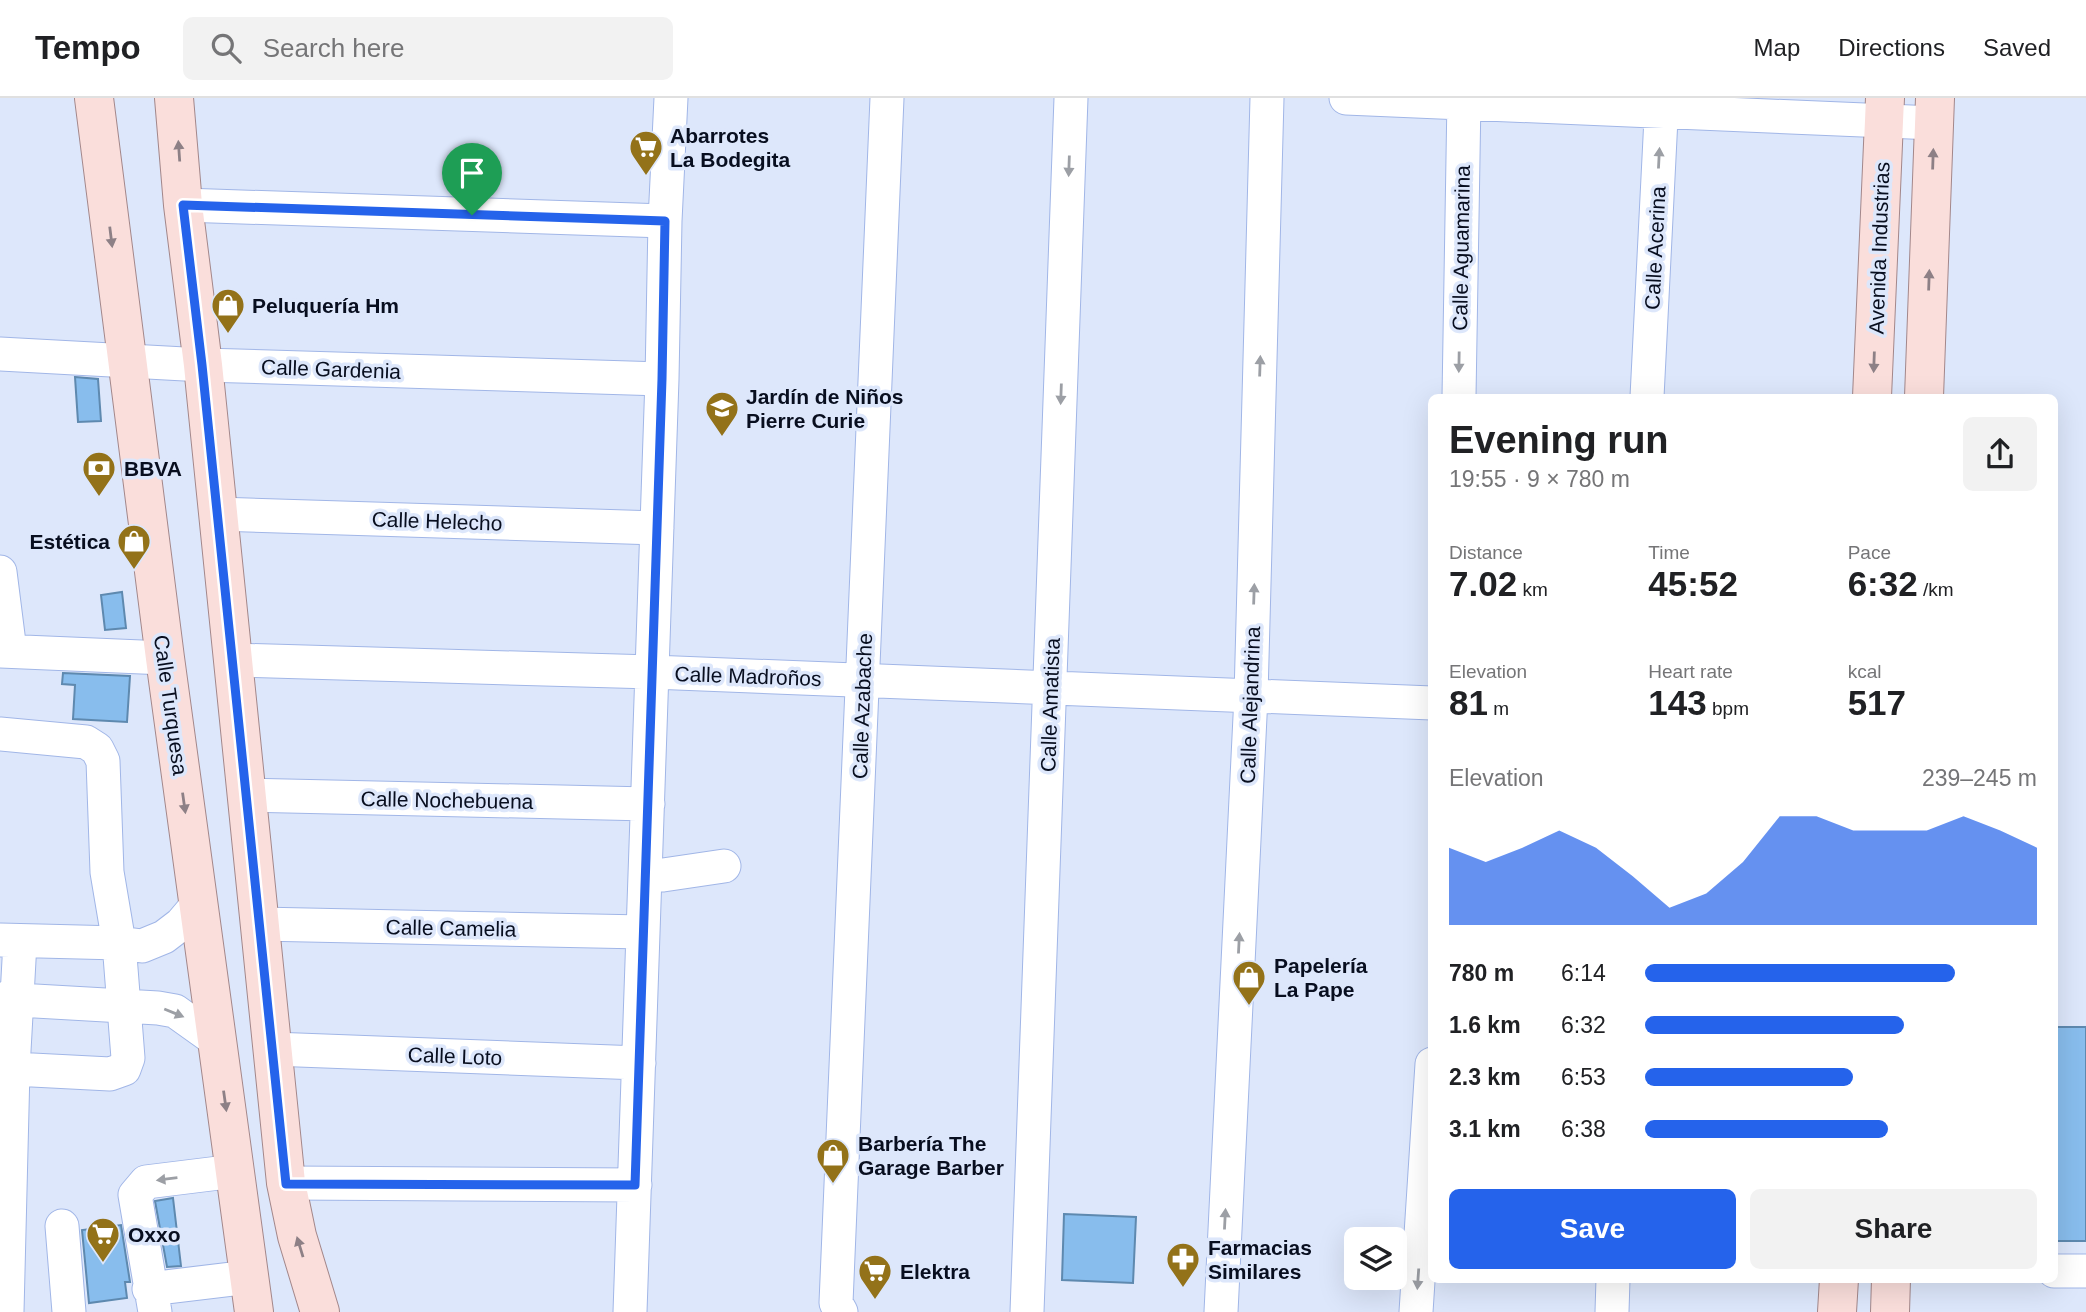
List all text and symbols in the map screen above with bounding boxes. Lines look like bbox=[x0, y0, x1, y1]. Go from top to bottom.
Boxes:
search box bbox=[183, 17, 673, 80]
text: Tempo bbox=[35, 29, 141, 66]
icon: search bbox=[207, 29, 245, 67]
text: Search here bbox=[263, 33, 404, 63]
text: Map bbox=[1754, 34, 1800, 61]
text: Directions bbox=[1838, 34, 1945, 61]
text: Saved bbox=[1983, 34, 2051, 61]
place label: Abarrotes La Bodegita bbox=[670, 124, 790, 171]
supermarket icon: Abarrotes La Bodegita bbox=[627, 128, 665, 177]
one-way arrow bbox=[173, 140, 184, 162]
pin bbox=[442, 143, 502, 215]
one-way arrow bbox=[1654, 147, 1665, 169]
one-way arrow bbox=[1927, 148, 1939, 170]
icon: arrive bbox=[453, 154, 491, 192]
one-way arrow bbox=[1063, 155, 1074, 177]
street label: Avenida Industrias bbox=[1864, 161, 1894, 335]
street label: Calle Aguamarina bbox=[1448, 165, 1474, 331]
street label: Calle Acerina bbox=[1640, 185, 1670, 310]
one-way arrow bbox=[106, 227, 117, 249]
one-way arrow bbox=[1923, 269, 1934, 291]
shop icon: Peluquería Hm bbox=[209, 286, 247, 335]
place label: Peluquería Hm bbox=[252, 294, 399, 317]
one-way arrow bbox=[1454, 351, 1465, 373]
one-way arrow bbox=[1868, 351, 1879, 373]
street label: Calle Gardenia bbox=[261, 355, 402, 383]
one-way arrow bbox=[1254, 355, 1266, 377]
one-way arrow bbox=[1055, 383, 1066, 405]
place label: Jardín de Niños Pierre Curie bbox=[746, 385, 904, 432]
school or university icon: Jardín de Niños Pierre Curie bbox=[703, 389, 741, 438]
button: share bbox=[1963, 417, 2037, 491]
text: Evening run bbox=[1449, 419, 1669, 461]
bank icon: BBVA bbox=[80, 449, 118, 498]
place label: BBVA bbox=[124, 457, 182, 480]
text: 19:55 · 9 × 780 m bbox=[1449, 466, 1630, 492]
street label: Calle Helecho bbox=[371, 507, 503, 535]
shop icon: Estética bbox=[115, 522, 153, 571]
place label: Estética bbox=[29, 530, 110, 553]
text: Distance bbox=[1449, 542, 1523, 563]
text: Time bbox=[1648, 542, 1690, 563]
text: Pace bbox=[1848, 542, 1891, 563]
text: 7.02 bbox=[1449, 564, 1517, 603]
text: 45:52 bbox=[1648, 564, 1738, 603]
text: 6:32 bbox=[1848, 564, 1918, 603]
text: km bbox=[1517, 579, 1548, 600]
text: /km bbox=[1918, 579, 1954, 600]
one-way arrow bbox=[1248, 582, 1260, 604]
street label: Calle Alejandrina bbox=[1236, 626, 1264, 784]
street label: Calle Turquesa bbox=[150, 633, 192, 777]
street label: Calle Azabache bbox=[848, 633, 876, 779]
street label: Calle Amatista bbox=[1036, 637, 1064, 772]
text: Elevation bbox=[1449, 661, 1527, 682]
text: Heart rate bbox=[1648, 661, 1733, 682]
text: kcal bbox=[1848, 661, 1881, 682]
street label: Calle Madroños bbox=[674, 662, 822, 690]
text: 81 bbox=[1449, 683, 1488, 722]
text: 143 bbox=[1648, 683, 1707, 722]
text: 517 bbox=[1848, 683, 1906, 722]
text: m bbox=[1488, 698, 1509, 719]
text: bpm bbox=[1707, 698, 1749, 719]
text: Elevation bbox=[1449, 765, 1544, 791]
text: 239–245 m bbox=[1922, 765, 2037, 791]
street label: Calle Nochebuena bbox=[360, 787, 534, 813]
one-way arrow bbox=[179, 792, 190, 814]
street label: Calle Camelia bbox=[385, 915, 517, 941]
one-way arrow bbox=[1234, 932, 1245, 954]
place label: Papelería La Pape bbox=[1274, 954, 1368, 1001]
shop icon: Papelería La Pape bbox=[1230, 958, 1268, 1007]
text: 780 m bbox=[1449, 960, 1514, 986]
text: 6:14 bbox=[1561, 960, 1606, 986]
one-way arrow bbox=[163, 1008, 184, 1019]
text: 1.6 km bbox=[1449, 1012, 1521, 1038]
text: 6:32 bbox=[1561, 1012, 1606, 1038]
street label: Calle Loto bbox=[407, 1043, 503, 1069]
text: 2.3 km bbox=[1449, 1064, 1521, 1090]
text: 6:53 bbox=[1561, 1064, 1606, 1090]
one-way arrow bbox=[220, 1090, 231, 1112]
text: 3.1 km bbox=[1449, 1116, 1521, 1142]
text: 6:38 bbox=[1561, 1116, 1606, 1142]
place label: Barbería The Garage Barber bbox=[858, 1132, 1004, 1179]
shop icon: Barbería The Garage Barber bbox=[814, 1136, 852, 1185]
one-way arrow bbox=[156, 1174, 178, 1185]
button: Save bbox=[1449, 1189, 1736, 1269]
button: Share bbox=[1750, 1189, 2037, 1269]
one-way arrow bbox=[1220, 1208, 1231, 1230]
supermarket icon: Oxxo bbox=[84, 1215, 122, 1264]
place label: Oxxo bbox=[128, 1223, 181, 1246]
map controls bbox=[1344, 1227, 1407, 1290]
button: layers bbox=[1344, 1227, 1407, 1290]
one-way arrow bbox=[295, 1236, 305, 1257]
place label: Farmacias Similares bbox=[1208, 1236, 1312, 1283]
pharmacy icon: Farmacias Similares bbox=[1164, 1240, 1202, 1289]
supermarket icon: Elektra bbox=[856, 1252, 894, 1301]
place label: Elektra bbox=[900, 1260, 970, 1283]
one-way arrow bbox=[1412, 1268, 1423, 1290]

